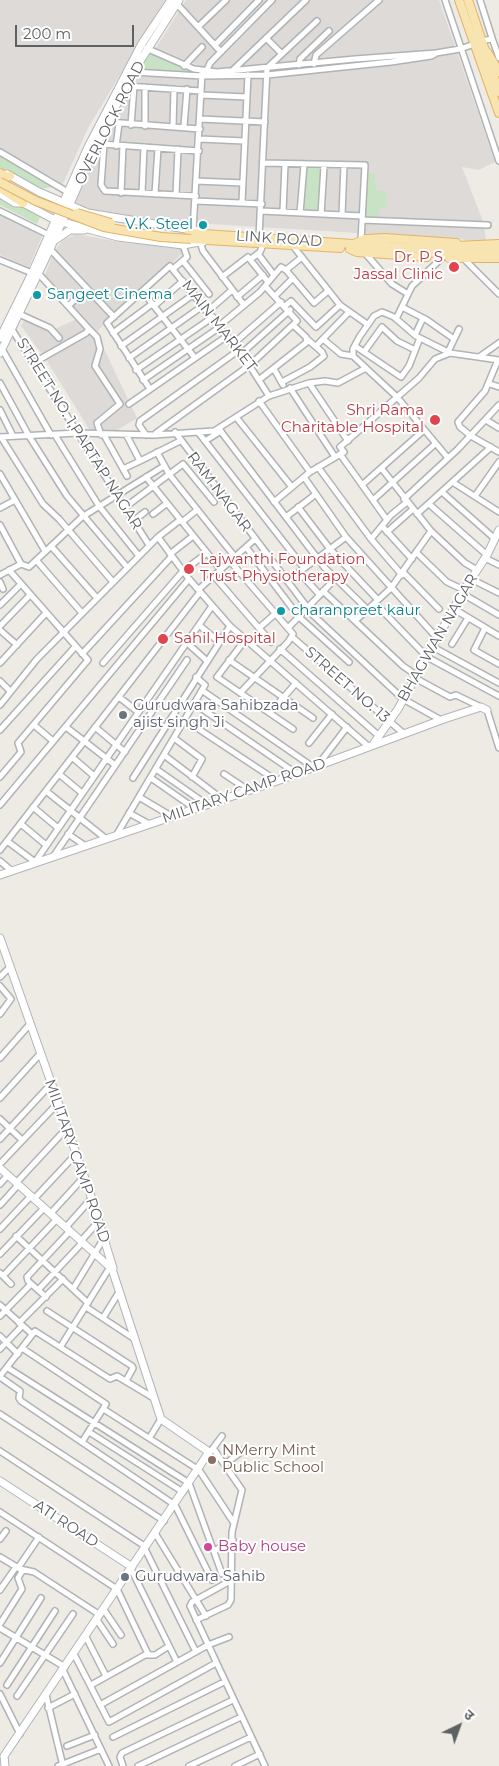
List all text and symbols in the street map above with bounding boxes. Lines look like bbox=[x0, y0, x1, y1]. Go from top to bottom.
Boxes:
scale bar bbox=[18, 15, 136, 47]
text: 200 m bbox=[23, 24, 71, 43]
street label: OVERLOCK ROAD bbox=[71, 58, 149, 188]
place label: V.K. Steel bbox=[125, 216, 193, 234]
marker: V.K. Steel bbox=[197, 219, 209, 231]
street label: LINK ROAD bbox=[235, 227, 323, 251]
place label: Dr. P S Jassal Clinic bbox=[354, 249, 443, 284]
marker: Dr. P S Jassal Clinic bbox=[447, 260, 461, 274]
street label: MAIN MARKET bbox=[178, 277, 260, 375]
place label: Sangeet Cinema bbox=[47, 286, 172, 304]
marker: Sangeet Cinema bbox=[31, 289, 43, 301]
street label: STREET NO. 1,PARTAP NAGAR bbox=[12, 335, 146, 533]
place label: Shri Rama Charitable Hospital bbox=[281, 402, 424, 437]
marker: Shri Rama Charitable Hospital bbox=[428, 413, 442, 427]
street label: RAM NAGAR bbox=[183, 448, 255, 536]
place label: Lajwanthi Foundation Trust Physiotherapy bbox=[200, 551, 365, 586]
marker: Lajwanthi Foundation Trust Physiotherapy bbox=[182, 562, 196, 576]
street label: BHAGWAN NAGAR bbox=[394, 571, 482, 705]
place label: charanpreet kaur bbox=[291, 602, 421, 620]
marker: charanpreet kaur bbox=[275, 605, 287, 617]
place label: Sahil Hospital bbox=[174, 630, 276, 648]
marker: Sahil Hospital bbox=[156, 632, 170, 646]
street label: STREET NO. 13 bbox=[301, 643, 393, 727]
place label: Gurudwara Sahibzada ajist singh Ji bbox=[133, 697, 299, 732]
marker: Gurudwara Sahibzada ajist singh Ji bbox=[117, 709, 129, 721]
street label: MILITARY CAMP ROAD bbox=[160, 755, 328, 827]
street label: MILITARY CAMP ROAD bbox=[41, 1077, 113, 1245]
place label: NMerry Mint Public School bbox=[222, 1442, 324, 1477]
marker: NMerry Mint Public School bbox=[206, 1454, 218, 1466]
street label: ATI ROAD bbox=[30, 1496, 102, 1552]
place label: Baby house bbox=[218, 1538, 306, 1556]
marker: Baby house bbox=[202, 1541, 214, 1553]
place label: Gurudwara Sahib bbox=[135, 1568, 265, 1586]
marker: Gurudwara Sahib bbox=[119, 1571, 131, 1583]
north arrow bbox=[434, 1701, 484, 1751]
text: उ bbox=[460, 1705, 478, 1724]

